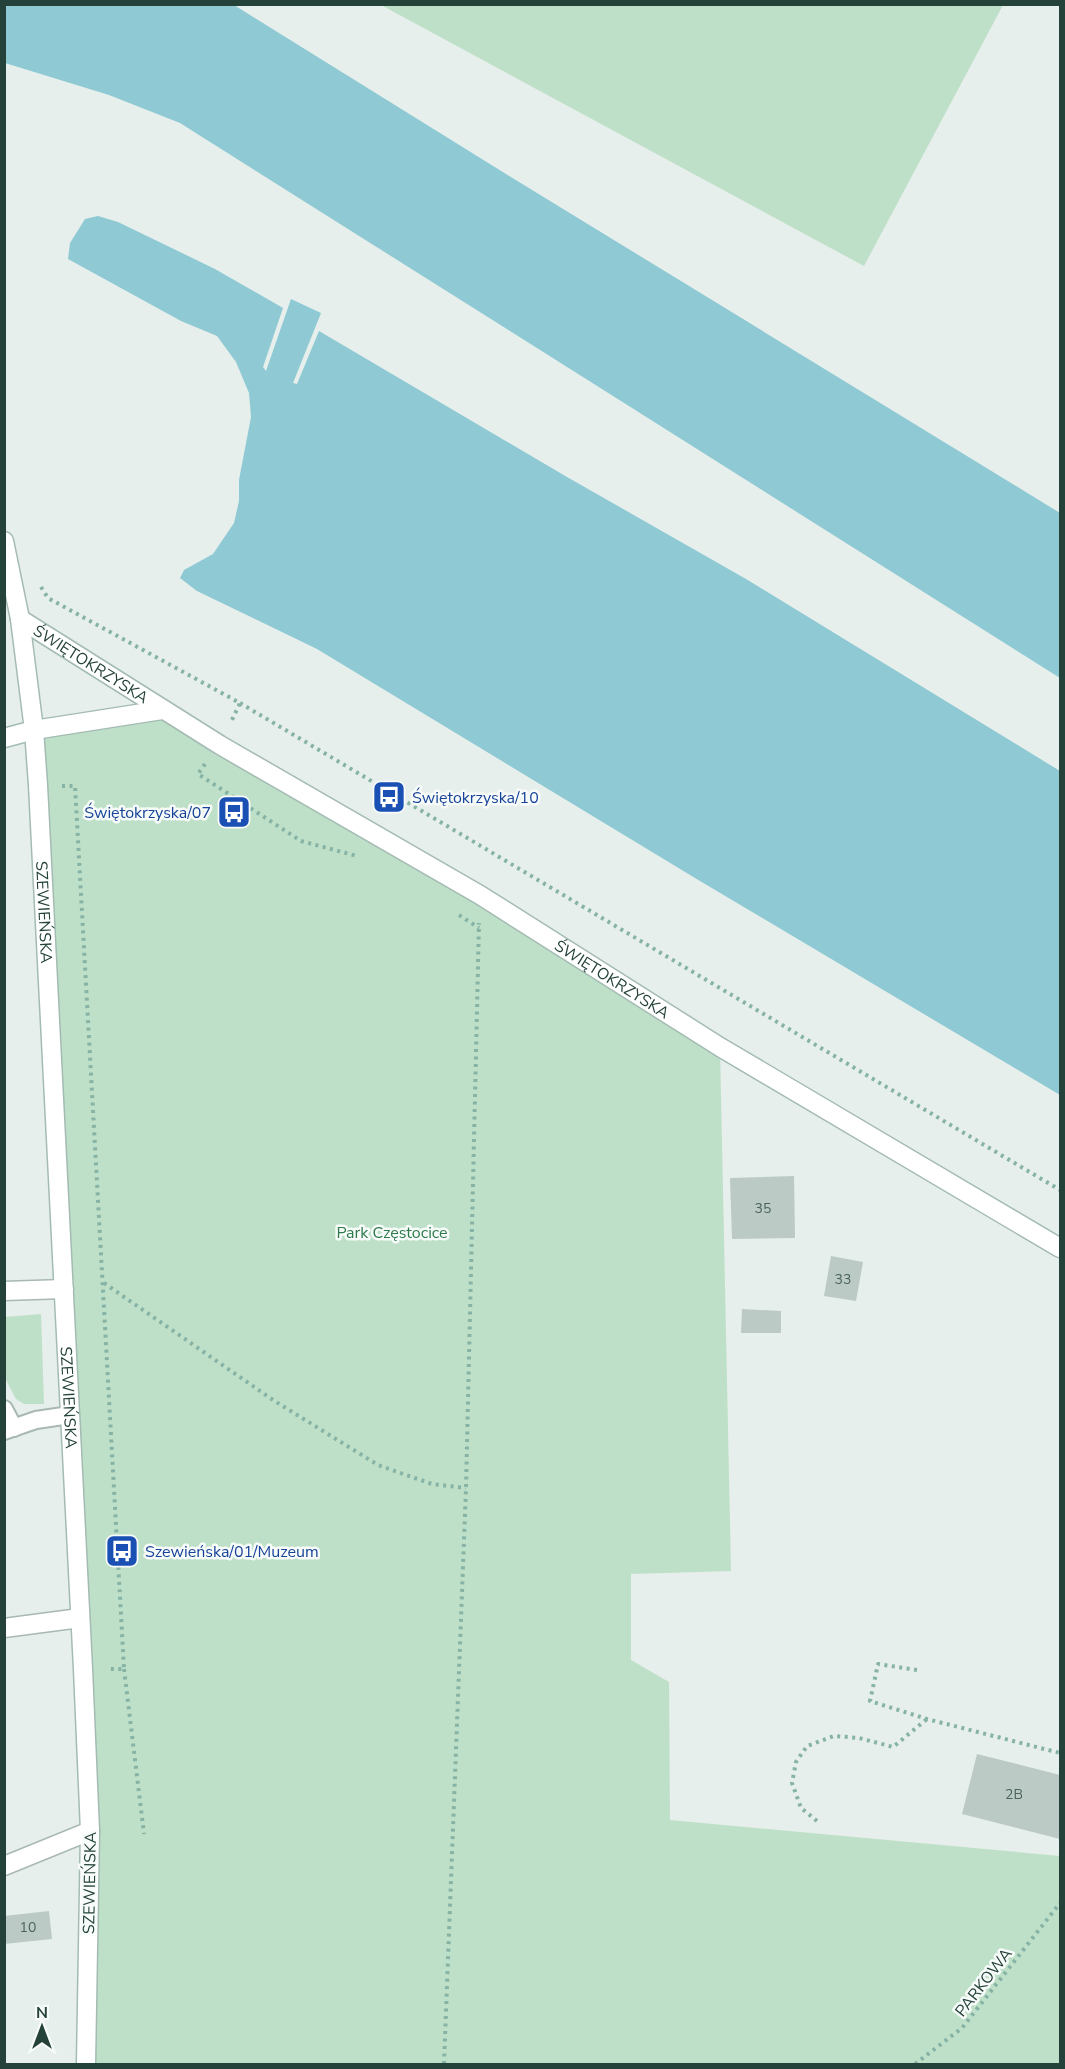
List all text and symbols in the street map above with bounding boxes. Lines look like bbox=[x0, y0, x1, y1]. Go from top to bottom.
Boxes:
street label: ŚWIĘTOKRZYSKA bbox=[29, 620, 153, 709]
bus stop icon: Świętokrzyska/10 bbox=[371, 779, 407, 815]
place label: Świętokrzyska/10 bbox=[412, 787, 539, 809]
bus stop icon: Świętokrzyska/07 bbox=[216, 794, 252, 830]
place label: Świętokrzyska/07 bbox=[84, 802, 211, 824]
street label: SZEWIEŃSKA bbox=[30, 861, 57, 964]
street label: ŚWIĘTOKRZYSKA bbox=[550, 935, 674, 1024]
house number: 35 bbox=[755, 1199, 771, 1218]
park label: Park Częstocice bbox=[336, 1222, 448, 1244]
house number: 33 bbox=[835, 1270, 851, 1289]
street label: SZEWIEŃSKA bbox=[55, 1346, 82, 1450]
bus stop icon: Szewieńska/01/Muzeum bbox=[104, 1533, 140, 1569]
place label: Szewieńska/01/Muzeum bbox=[145, 1541, 319, 1563]
house number: 2B bbox=[1005, 1785, 1023, 1804]
street label: SZEWIEŃSKA bbox=[78, 1831, 102, 1934]
house number: 10 bbox=[20, 1918, 36, 1937]
street label: PARKOWA bbox=[950, 1944, 1018, 2021]
north arrow bbox=[12, 1997, 72, 2057]
text: N bbox=[36, 2002, 48, 2024]

